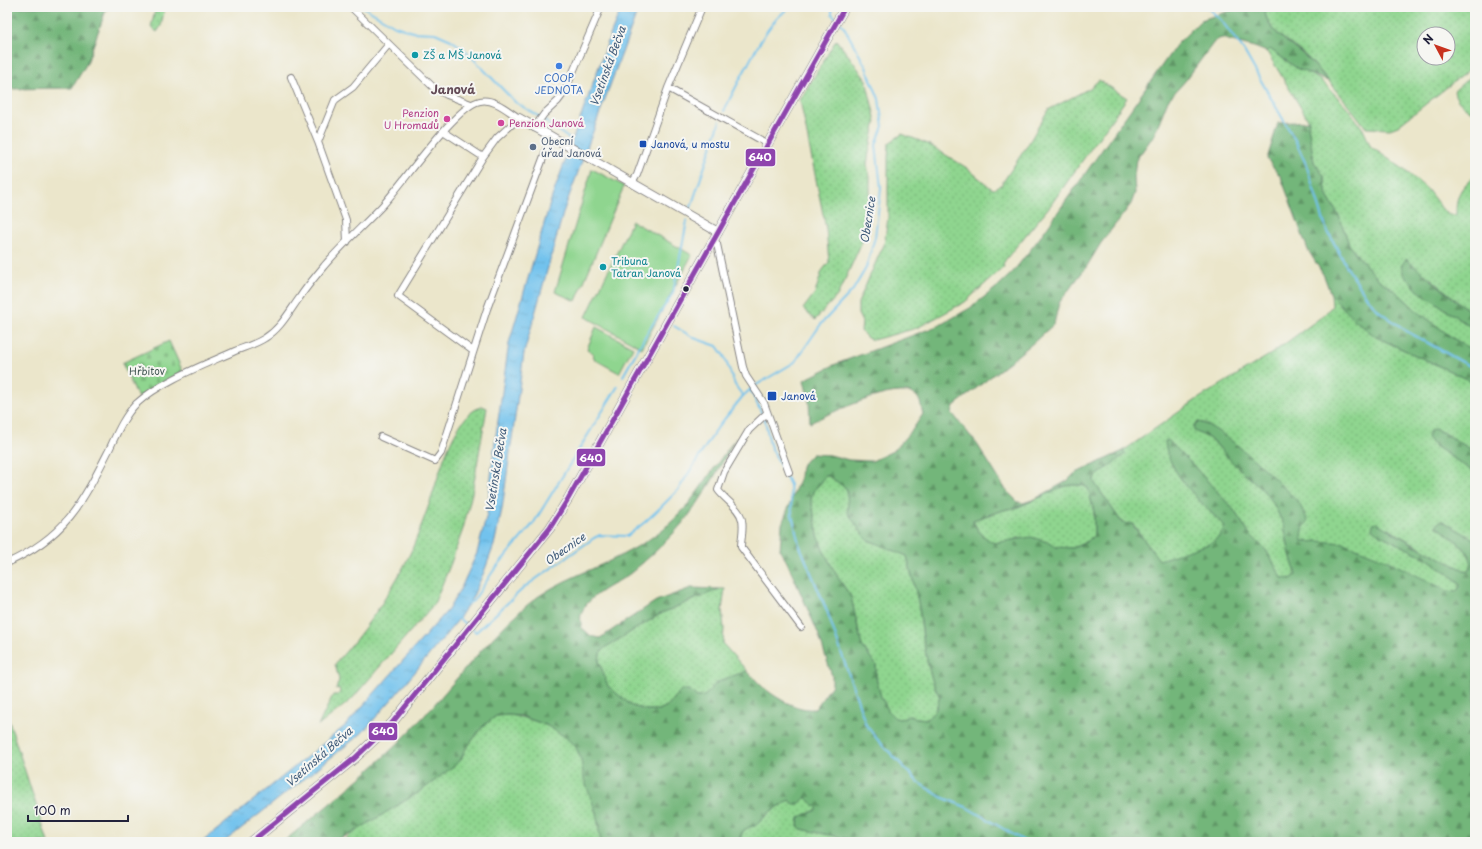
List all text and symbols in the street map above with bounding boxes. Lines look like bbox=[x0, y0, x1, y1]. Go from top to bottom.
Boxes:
water label: Vsetínská Bečva bbox=[585, 23, 630, 108]
north arrow bbox=[1416, 26, 1456, 66]
text: N bbox=[1419, 30, 1438, 48]
place label: ZŠ a MŠ Janová bbox=[423, 47, 502, 62]
marker: ZŠ a MŠ Janová bbox=[410, 50, 420, 60]
marker: COOP JEDNOTA bbox=[554, 61, 564, 71]
place label: COOP JEDNOTA bbox=[535, 70, 583, 97]
district label: Janová bbox=[431, 80, 476, 98]
place label: Penzion U Hromadů bbox=[384, 105, 439, 132]
marker: Penzion U Hromadů bbox=[442, 114, 452, 124]
place label: Penzion Janová bbox=[509, 115, 585, 130]
marker: Penzion Janová bbox=[496, 118, 506, 128]
place label: Obecní úřad Janová bbox=[541, 133, 602, 160]
place label: Janová, u mostu bbox=[651, 136, 730, 151]
marker: Janová, u mostu bbox=[638, 139, 648, 149]
marker: Obecní úřad Janová bbox=[528, 142, 538, 152]
line badge: 640 bbox=[745, 148, 776, 167]
text: 640 bbox=[748, 148, 772, 165]
water label: Obecnice bbox=[855, 194, 880, 244]
place label: Tribuna Tatran Janová bbox=[611, 253, 682, 280]
marker: Tribuna Tatran Janová bbox=[598, 262, 608, 272]
unlabelled marker bbox=[681, 284, 691, 294]
park label: Hřbitov bbox=[129, 363, 165, 378]
place label: Janová bbox=[781, 388, 817, 403]
marker: Janová bbox=[766, 390, 778, 402]
water label: Vsetínská Bečva bbox=[481, 427, 511, 513]
line badge: 640 bbox=[576, 448, 606, 467]
text: 640 bbox=[579, 449, 603, 466]
water label: Obecnice bbox=[541, 528, 590, 569]
water label: Vsetínská Bečva bbox=[281, 722, 356, 791]
line badge: 640 bbox=[368, 722, 398, 741]
text: 640 bbox=[371, 722, 395, 739]
scale bar bbox=[28, 797, 128, 823]
text: 100 m bbox=[34, 801, 71, 819]

